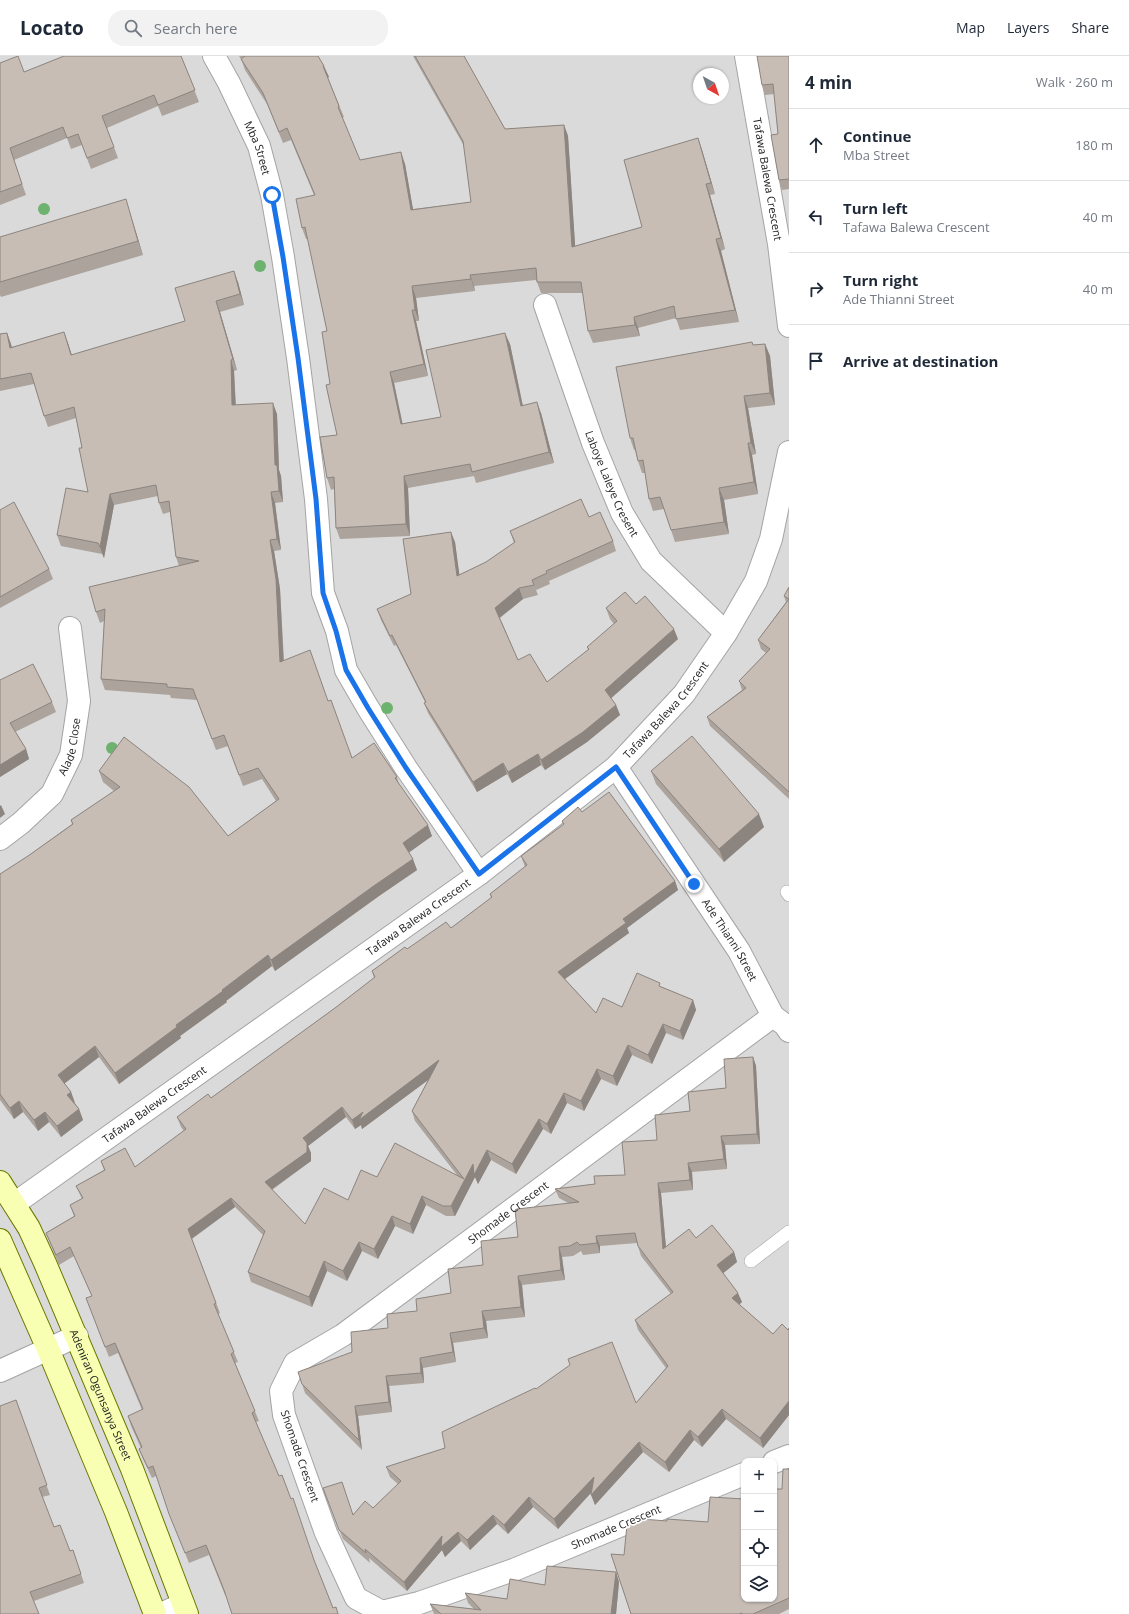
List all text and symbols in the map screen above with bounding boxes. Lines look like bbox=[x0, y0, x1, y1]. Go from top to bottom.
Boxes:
search box bbox=[108, 10, 388, 46]
text: Locato bbox=[20, 15, 84, 41]
icon: search bbox=[122, 17, 144, 39]
text: Search here bbox=[154, 18, 237, 38]
text: Map bbox=[956, 18, 985, 37]
text: Layers bbox=[1007, 18, 1049, 37]
text: Share bbox=[1071, 18, 1109, 37]
north arrow bbox=[693, 68, 729, 104]
text: 4 min bbox=[805, 71, 852, 94]
text: Walk · 260 m bbox=[1036, 73, 1113, 91]
street label: Tafawa Balewa Crescent bbox=[750, 117, 786, 242]
street label: Mba Street bbox=[241, 118, 274, 176]
text: Continue bbox=[843, 126, 911, 146]
icon: ahead bbox=[805, 134, 827, 156]
text: 180 m bbox=[1075, 136, 1113, 154]
text: Mba Street bbox=[843, 146, 910, 164]
route start bbox=[263, 186, 281, 204]
text: Turn left bbox=[843, 198, 908, 218]
icon: left bbox=[805, 206, 827, 228]
text: 40 m bbox=[1083, 208, 1113, 226]
text: Tafawa Balewa Crescent bbox=[843, 218, 990, 236]
text: Turn right bbox=[843, 270, 918, 290]
icon: right bbox=[805, 278, 827, 300]
text: 40 m bbox=[1083, 280, 1113, 298]
text: Ade Thianni Street bbox=[843, 290, 954, 308]
icon: arrive bbox=[805, 350, 827, 372]
text: Arrive at destination bbox=[843, 351, 998, 371]
street label: Laboye Laleye Cresent bbox=[582, 428, 643, 539]
street label: Tafawa Balewa Crescent bbox=[620, 658, 712, 762]
street label: Alade Close bbox=[54, 717, 83, 778]
street label: Tafawa Balewa Crescent bbox=[363, 874, 473, 959]
route end bbox=[685, 875, 703, 893]
street label: Ade Thianni Street bbox=[699, 895, 761, 983]
street label: Tafawa Balewa Crescent bbox=[99, 1062, 209, 1146]
street label: Shomade Crescent bbox=[465, 1177, 551, 1247]
street label: Adeniran Ogunsanya Street bbox=[67, 1327, 136, 1463]
street label: Shomade Crescent bbox=[278, 1408, 323, 1504]
map controls bbox=[741, 1458, 777, 1602]
button: + bbox=[741, 1458, 777, 1494]
button: − bbox=[741, 1494, 777, 1530]
street label: Shomade Crescent bbox=[568, 1501, 663, 1552]
button: locate bbox=[741, 1530, 777, 1566]
button: layers bbox=[741, 1566, 777, 1602]

